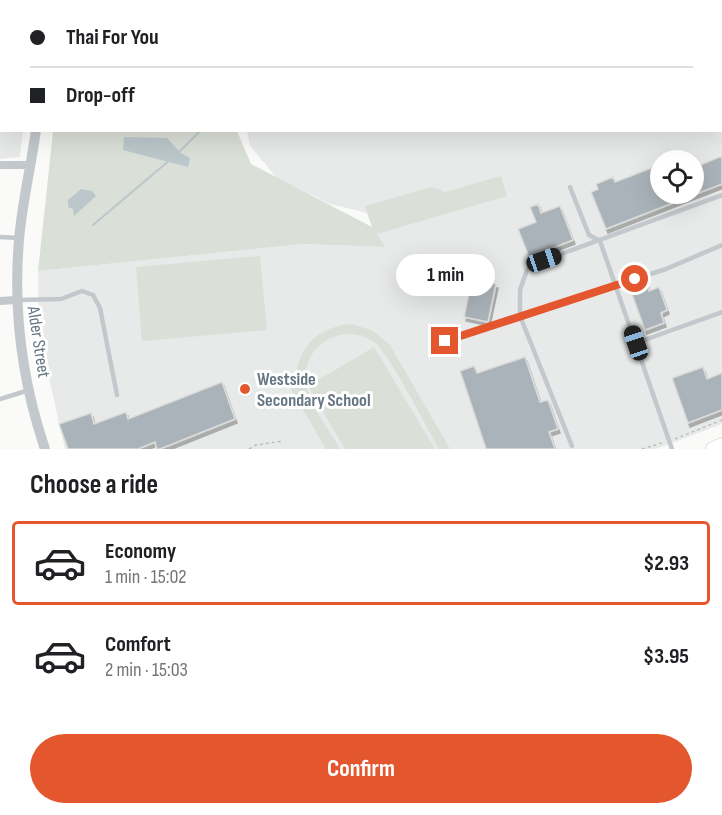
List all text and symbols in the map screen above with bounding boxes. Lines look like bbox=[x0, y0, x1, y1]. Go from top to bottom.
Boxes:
text: Thai For You bbox=[66, 24, 159, 51]
text: Drop-off bbox=[66, 82, 135, 109]
map controls bbox=[650, 150, 704, 204]
button: locate bbox=[650, 150, 704, 204]
car bbox=[524, 246, 564, 274]
callout: 1 min bbox=[396, 254, 494, 296]
text: 1 min bbox=[427, 263, 464, 287]
route start bbox=[621, 265, 648, 292]
street label: Alder Street bbox=[22, 304, 55, 380]
car bbox=[622, 323, 650, 363]
route end bbox=[431, 327, 458, 354]
place label: Westside Secondary School bbox=[257, 369, 371, 411]
marker: Westside Secondary School bbox=[238, 382, 252, 396]
text: Choose a ride bbox=[30, 469, 158, 501]
icon: car bbox=[33, 536, 87, 590]
text: Economy bbox=[105, 538, 176, 565]
text: $2.93 bbox=[643, 550, 689, 577]
text: 1 min · 15:02 bbox=[105, 565, 187, 589]
icon: car bbox=[33, 629, 87, 683]
text: Comfort bbox=[105, 631, 171, 658]
text: $3.95 bbox=[643, 643, 689, 670]
text: 2 min · 15:03 bbox=[105, 658, 188, 682]
button: Confirm bbox=[30, 734, 692, 803]

